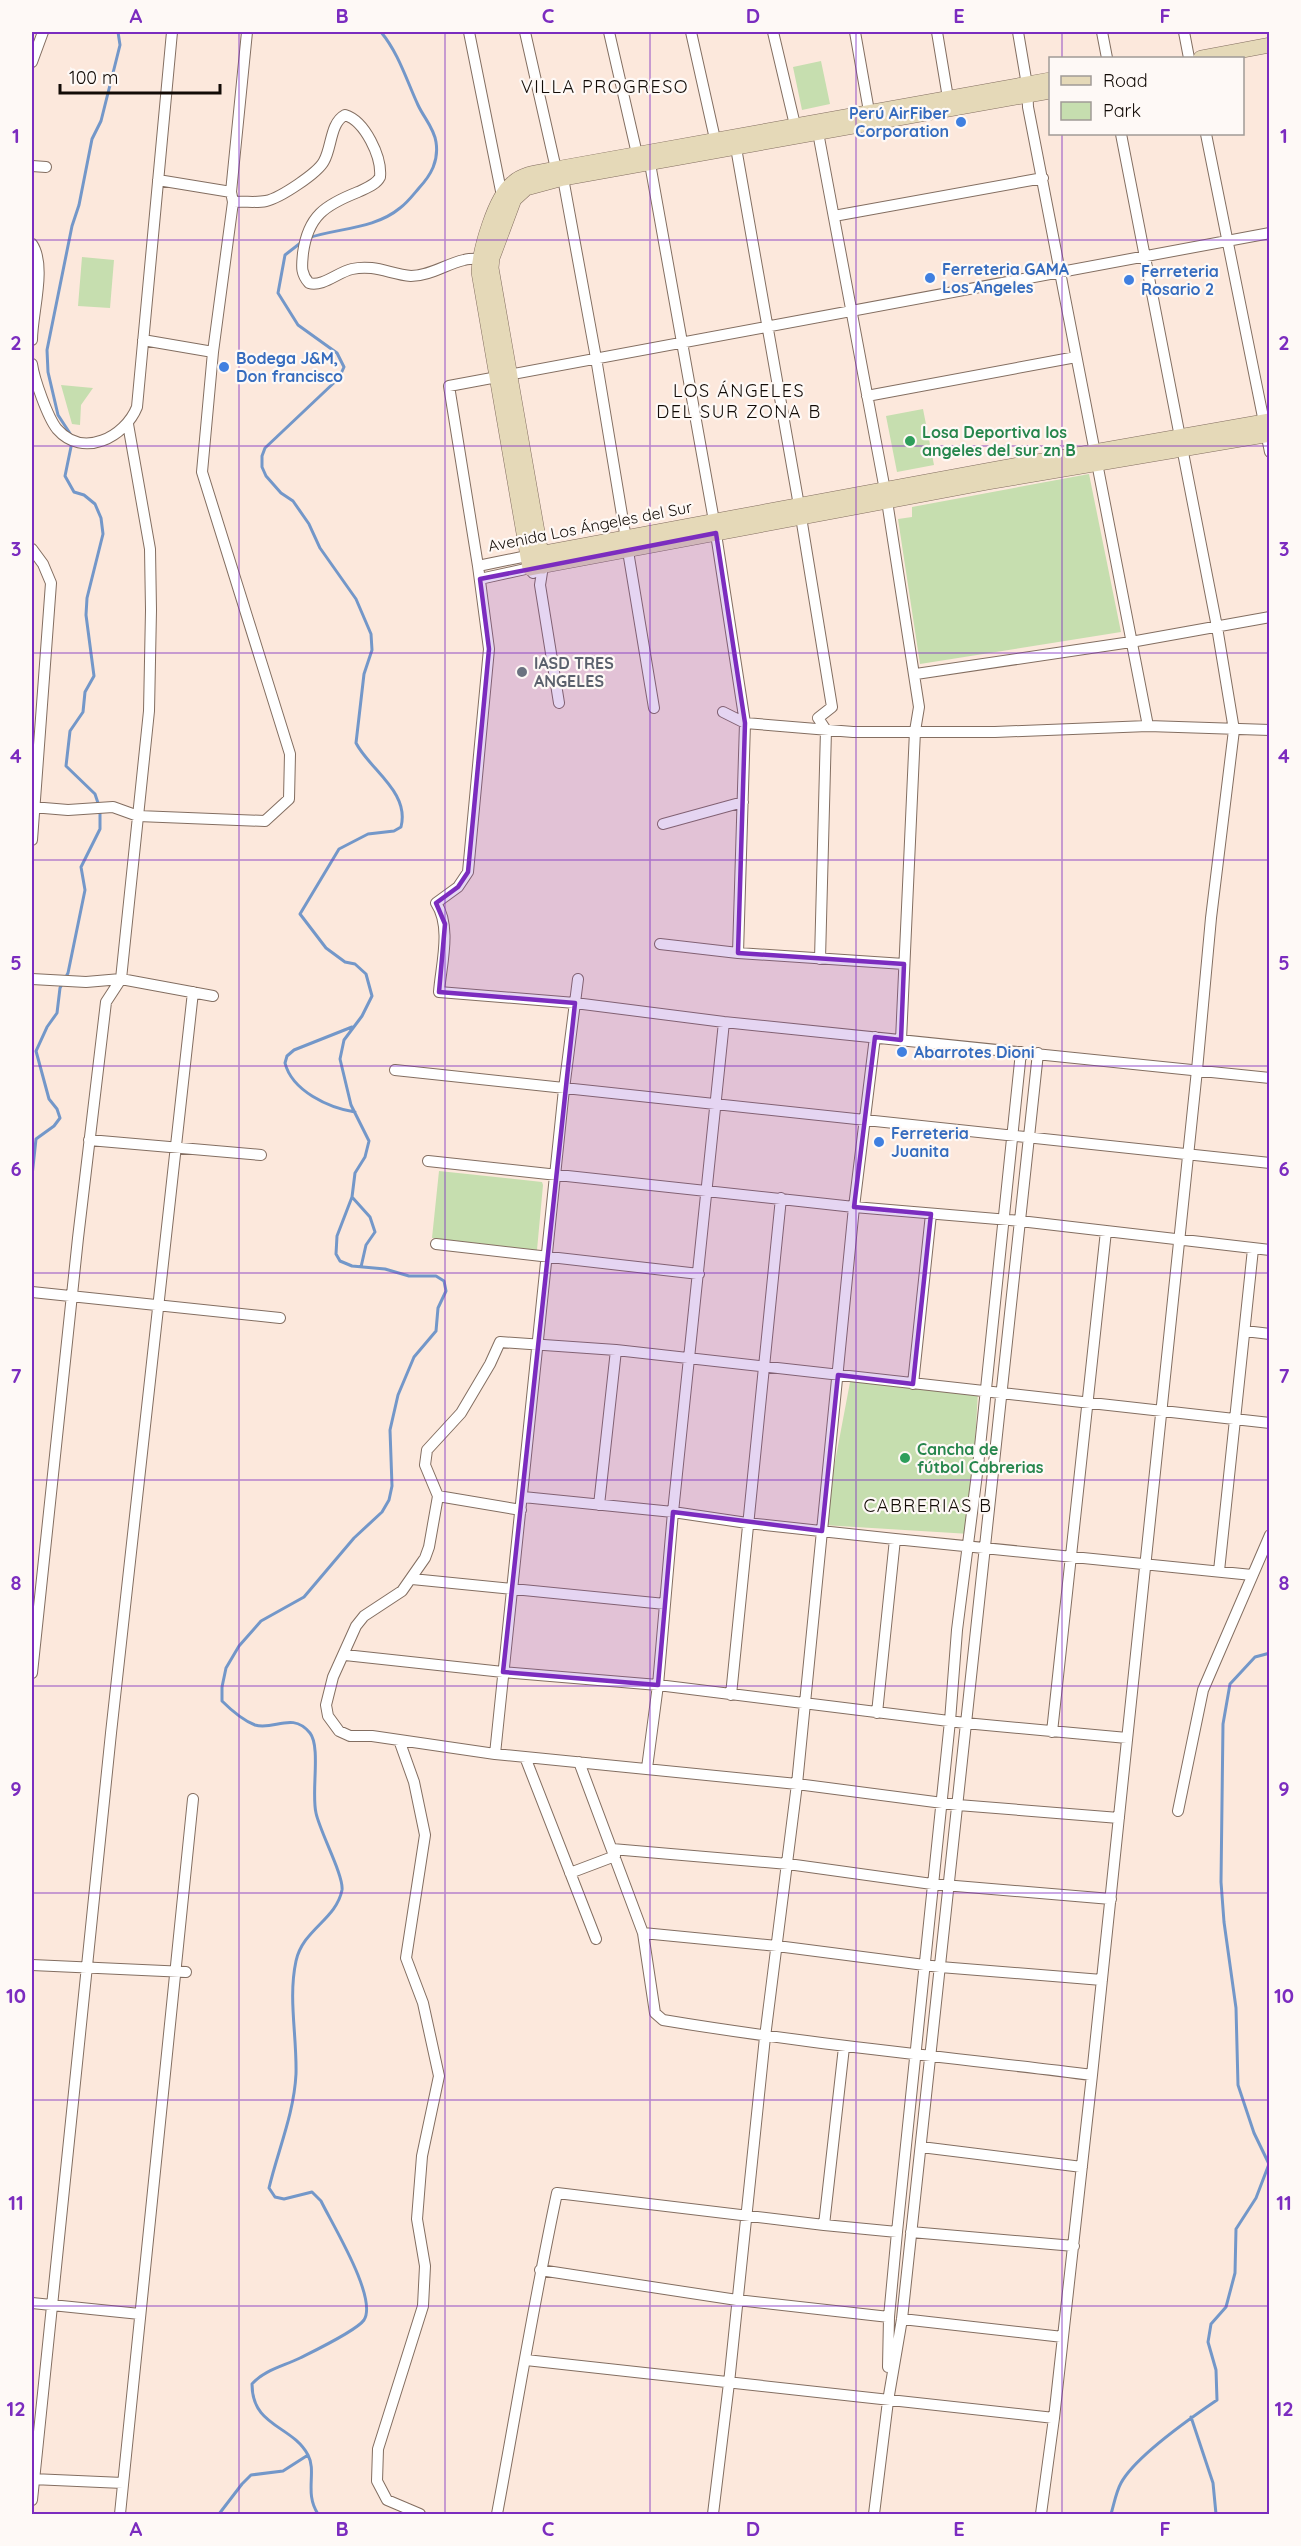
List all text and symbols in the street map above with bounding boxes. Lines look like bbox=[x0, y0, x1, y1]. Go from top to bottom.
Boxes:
text: A bbox=[130, 3, 143, 28]
text: B bbox=[335, 3, 349, 28]
text: C bbox=[542, 3, 555, 28]
text: D bbox=[746, 3, 760, 28]
text: E bbox=[953, 3, 965, 28]
text: F bbox=[1159, 3, 1171, 28]
scale bar bbox=[60, 57, 220, 95]
legend bbox=[1049, 57, 1244, 135]
text: 100 m bbox=[69, 66, 118, 89]
text: Road bbox=[1103, 69, 1148, 92]
district label: VILLA PROGRESO bbox=[521, 75, 689, 98]
text: Park bbox=[1103, 99, 1141, 122]
place label: Perú AirFiber Corporation bbox=[849, 103, 949, 141]
marker: Perú AirFiber Corporation bbox=[954, 115, 968, 129]
text: 1 bbox=[12, 123, 20, 148]
text: 1 bbox=[1280, 123, 1288, 148]
place label: Ferreteria GAMA Los Angeles bbox=[942, 259, 1070, 297]
place label: Ferreteria Rosario 2 bbox=[1141, 261, 1219, 299]
marker: Ferreteria GAMA Los Angeles bbox=[923, 271, 937, 285]
marker: Ferreteria Rosario 2 bbox=[1122, 273, 1136, 287]
text: 2 bbox=[10, 330, 22, 355]
text: 2 bbox=[1278, 330, 1290, 355]
place label: Bodega J&M, Don francisco bbox=[236, 348, 343, 386]
marker: Bodega J&M, Don francisco bbox=[217, 360, 231, 374]
district label: LOS ÁNGELES DEL SUR ZONA B bbox=[656, 379, 822, 423]
place label: Losa Deportiva los angeles del sur zn B bbox=[922, 422, 1076, 460]
marker: Losa Deportiva los angeles del sur zn B bbox=[903, 434, 917, 448]
street label: Avenida Los Ángeles del Sur bbox=[486, 496, 694, 556]
text: 3 bbox=[11, 536, 21, 561]
text: 3 bbox=[1279, 536, 1289, 561]
place label: IASD TRES ANGELES bbox=[534, 653, 614, 691]
marker: IASD TRES ANGELES bbox=[515, 665, 529, 679]
text: 4 bbox=[10, 743, 22, 768]
text: 4 bbox=[1278, 743, 1290, 768]
text: 5 bbox=[10, 950, 22, 975]
text: 5 bbox=[1278, 950, 1290, 975]
place label: Abarrotes Dioni bbox=[914, 1042, 1034, 1062]
marker: Abarrotes Dioni bbox=[895, 1045, 909, 1059]
place label: Ferreteria Juanita bbox=[891, 1123, 969, 1161]
marker: Ferreteria Juanita bbox=[872, 1135, 886, 1149]
text: 6 bbox=[10, 1156, 22, 1181]
text: 6 bbox=[1278, 1156, 1290, 1181]
text: 7 bbox=[11, 1363, 22, 1388]
text: 7 bbox=[1279, 1363, 1290, 1388]
place label: Cancha de fútbol Cabrerias bbox=[917, 1439, 1044, 1477]
marker: Cancha de fútbol Cabrerias bbox=[898, 1451, 912, 1465]
district label: CABRERIAS B bbox=[864, 1494, 992, 1517]
text: 8 bbox=[11, 1570, 22, 1595]
text: 8 bbox=[1279, 1570, 1290, 1595]
text: 9 bbox=[10, 1776, 22, 1801]
text: 9 bbox=[1278, 1776, 1290, 1801]
text: 10 bbox=[6, 1983, 26, 2008]
text: 10 bbox=[1274, 1983, 1294, 2008]
text: 11 bbox=[8, 2190, 24, 2215]
text: 11 bbox=[1276, 2190, 1292, 2215]
text: 12 bbox=[6, 2396, 26, 2421]
text: 12 bbox=[1274, 2396, 1294, 2421]
text: A bbox=[130, 2516, 143, 2541]
text: B bbox=[335, 2516, 349, 2541]
text: C bbox=[542, 2516, 555, 2541]
text: D bbox=[746, 2516, 760, 2541]
text: E bbox=[953, 2516, 965, 2541]
text: F bbox=[1159, 2516, 1171, 2541]

